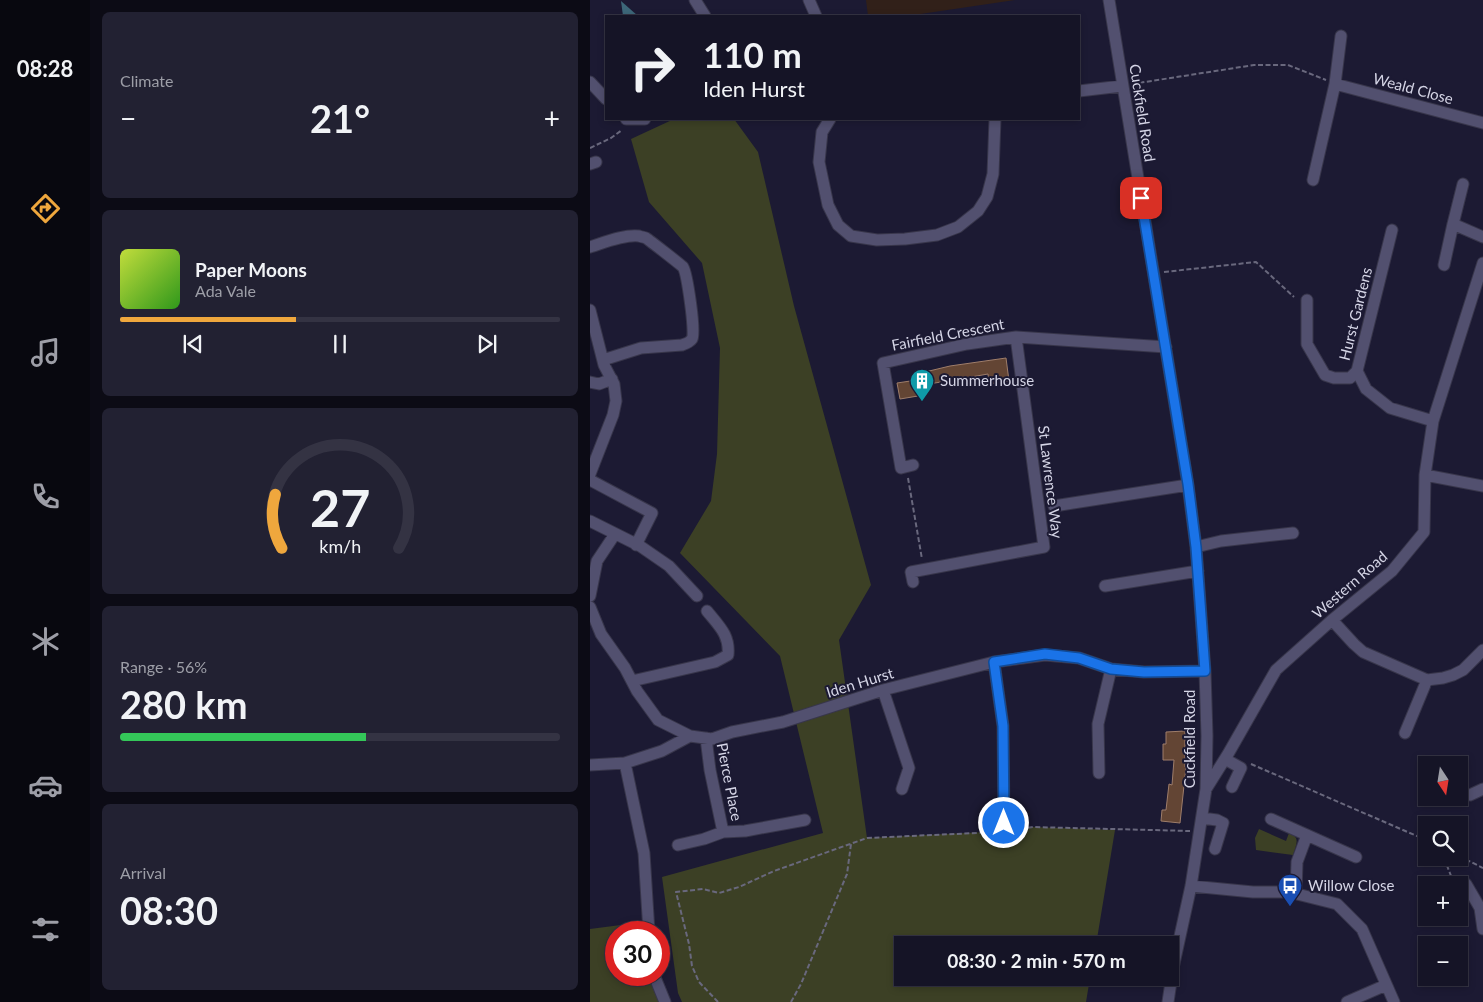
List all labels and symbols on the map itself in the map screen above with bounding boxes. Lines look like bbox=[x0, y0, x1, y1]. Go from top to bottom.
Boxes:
street label: Cuckfield Road bbox=[1126, 63, 1160, 163]
street label: Weald Close bbox=[1371, 69, 1455, 107]
pin bbox=[1120, 177, 1162, 219]
street label: Hurst Gardens bbox=[1335, 265, 1375, 362]
street label: Fairfield Crescent bbox=[890, 314, 1006, 354]
building icon: Summerhouse bbox=[909, 368, 935, 402]
place label: Summerhouse bbox=[940, 371, 1034, 389]
street label: St Lawrence Way bbox=[1035, 424, 1067, 540]
street label: Western Road bbox=[1308, 547, 1390, 622]
street label: Iden Hurst bbox=[824, 663, 896, 701]
street label: Cuckfield Road bbox=[1180, 690, 1198, 788]
street label: Pierce Place bbox=[714, 741, 746, 823]
north arrow bbox=[1418, 756, 1468, 806]
position arrow bbox=[977, 796, 1029, 848]
bus stop icon: Willow Close bbox=[1277, 873, 1303, 907]
place label: Willow Close bbox=[1308, 876, 1394, 894]
speed limit sign: 30 bbox=[605, 921, 670, 986]

